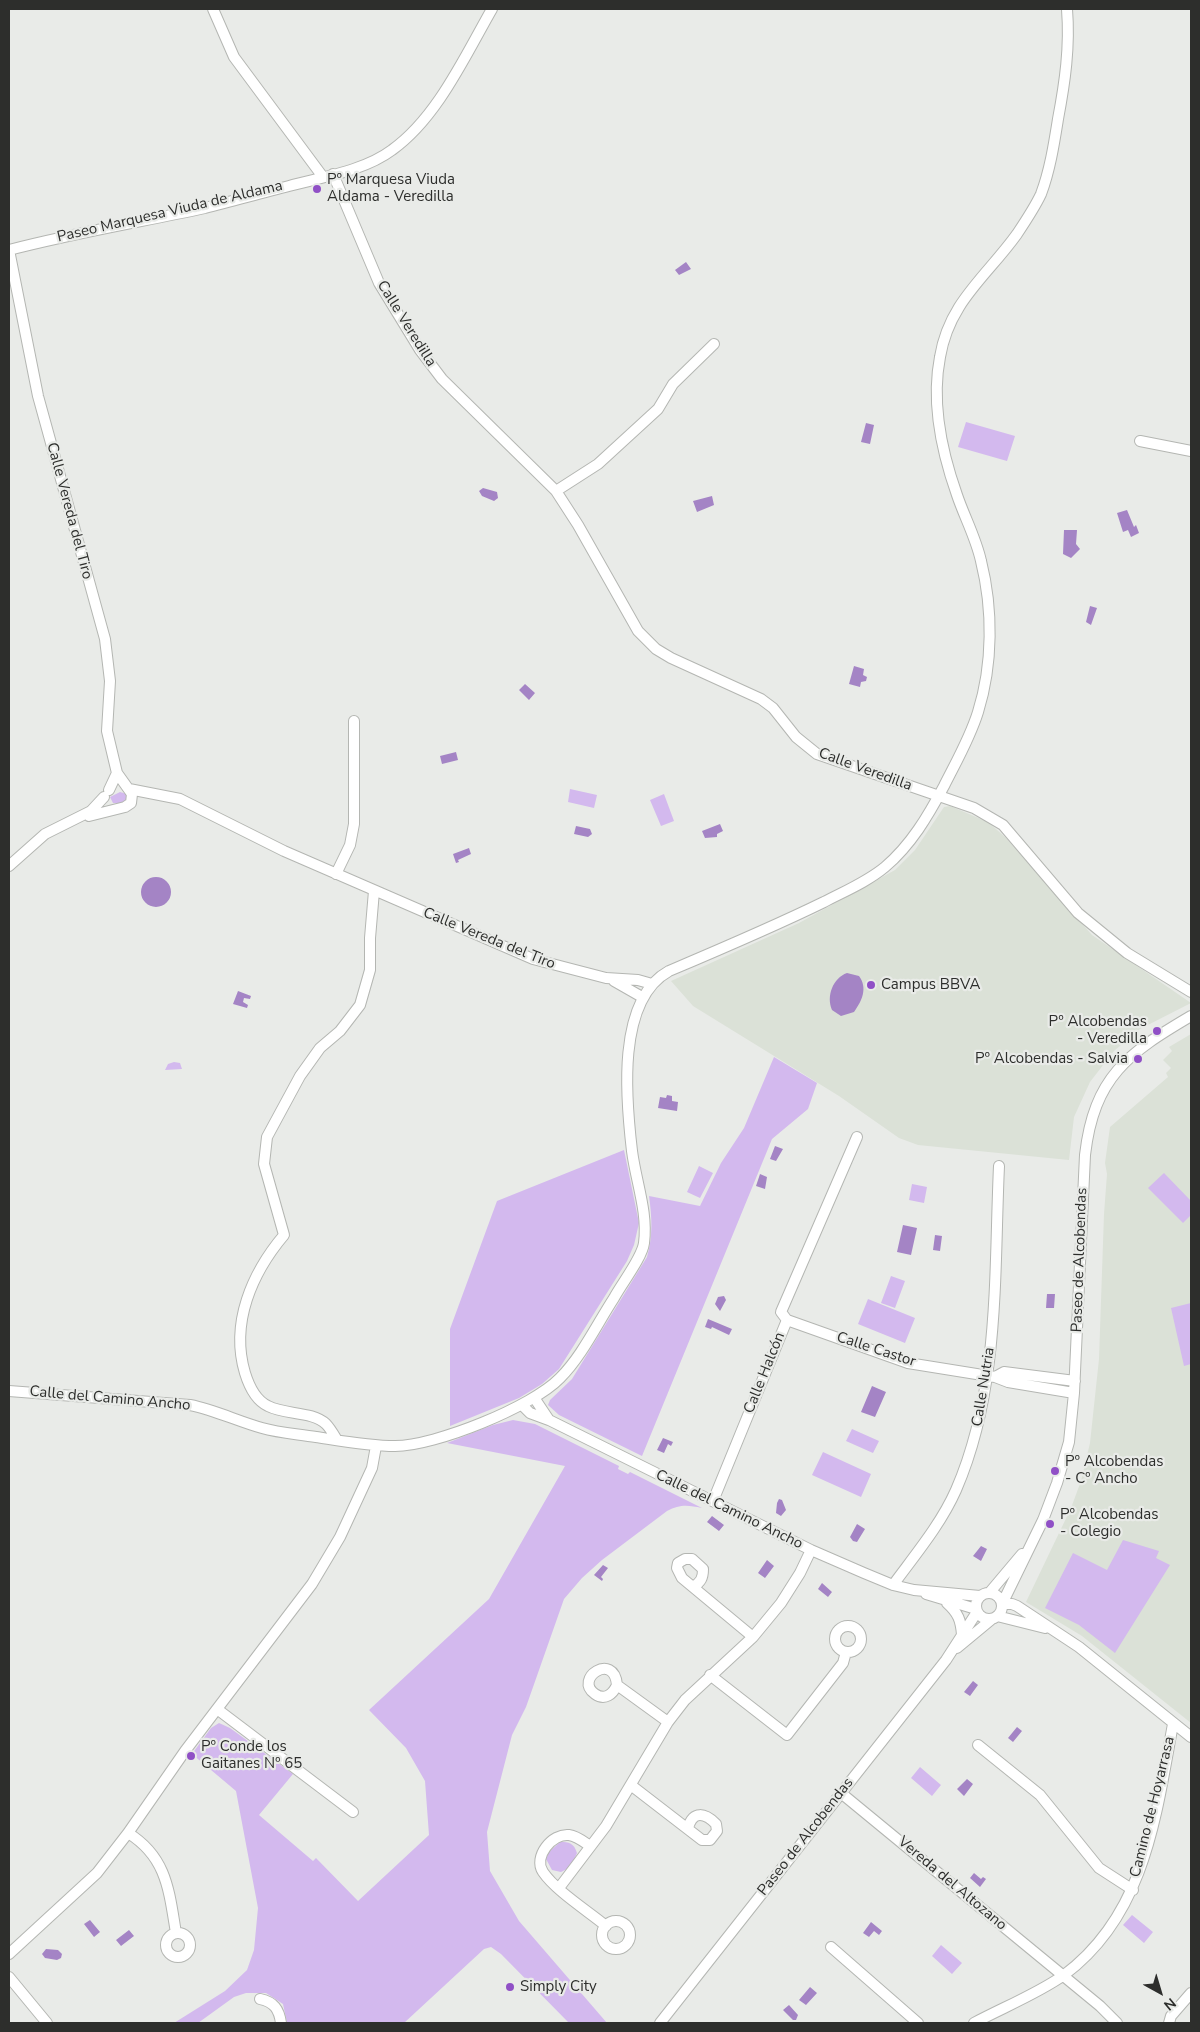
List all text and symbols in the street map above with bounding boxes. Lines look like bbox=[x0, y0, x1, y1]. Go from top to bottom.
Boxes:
place label: Pº Marquesa Viuda Aldama - Veredilla bbox=[327, 171, 455, 206]
street label: Paseo Marquesa Viuda de Aldama bbox=[56, 177, 284, 247]
marker: Pº Marquesa Viuda Aldama - Veredilla bbox=[311, 183, 323, 195]
street label: Calle Veredilla bbox=[372, 278, 440, 370]
street label: Calle Vereda del Tiro bbox=[42, 441, 96, 581]
street label: Calle Veredilla bbox=[816, 745, 914, 795]
street label: Calle Vereda del Tiro bbox=[420, 904, 558, 974]
place label: Campus BBVA bbox=[881, 976, 980, 994]
marker: Campus BBVA bbox=[865, 979, 877, 991]
place label: Pº Alcobendas - Veredilla bbox=[1049, 1013, 1147, 1048]
marker: Pº Alcobendas - Veredilla bbox=[1151, 1025, 1163, 1037]
place label: Pº Alcobendas - Salvia bbox=[975, 1050, 1128, 1068]
marker: Pº Alcobendas - Salvia bbox=[1132, 1053, 1144, 1065]
street label: Paseo de Alcobendas bbox=[1068, 1187, 1092, 1333]
street label: Calle Castor bbox=[834, 1329, 918, 1371]
street label: Calle Halcón bbox=[741, 1330, 789, 1416]
street label: Calle Nutria bbox=[969, 1346, 999, 1428]
street label: Calle del Camino Ancho bbox=[29, 1383, 191, 1415]
place label: Pº Alcobendas - Cº Ancho bbox=[1065, 1453, 1163, 1488]
marker: Pº Alcobendas - Cº Ancho bbox=[1049, 1465, 1061, 1477]
street label: Calle del Camino Ancho bbox=[652, 1467, 806, 1553]
place label: Pº Alcobendas - Colegio bbox=[1060, 1506, 1158, 1541]
marker: Pº Alcobendas - Colegio bbox=[1044, 1518, 1056, 1530]
street label: Camino de Hoyarrasa bbox=[1127, 1735, 1179, 1879]
place label: Pº Conde los Gaitanes Nº 65 bbox=[201, 1738, 302, 1773]
marker: Pº Conde los Gaitanes Nº 65 bbox=[185, 1750, 197, 1762]
street label: Paseo de Alcobendas bbox=[754, 1774, 858, 1900]
street label: Vereda del Altozano bbox=[894, 1833, 1010, 1935]
north arrow bbox=[1135, 1967, 1185, 2017]
place label: Simply City bbox=[520, 1978, 597, 1996]
marker: Simply City bbox=[504, 1981, 516, 1993]
text: N bbox=[1160, 1993, 1180, 2015]

